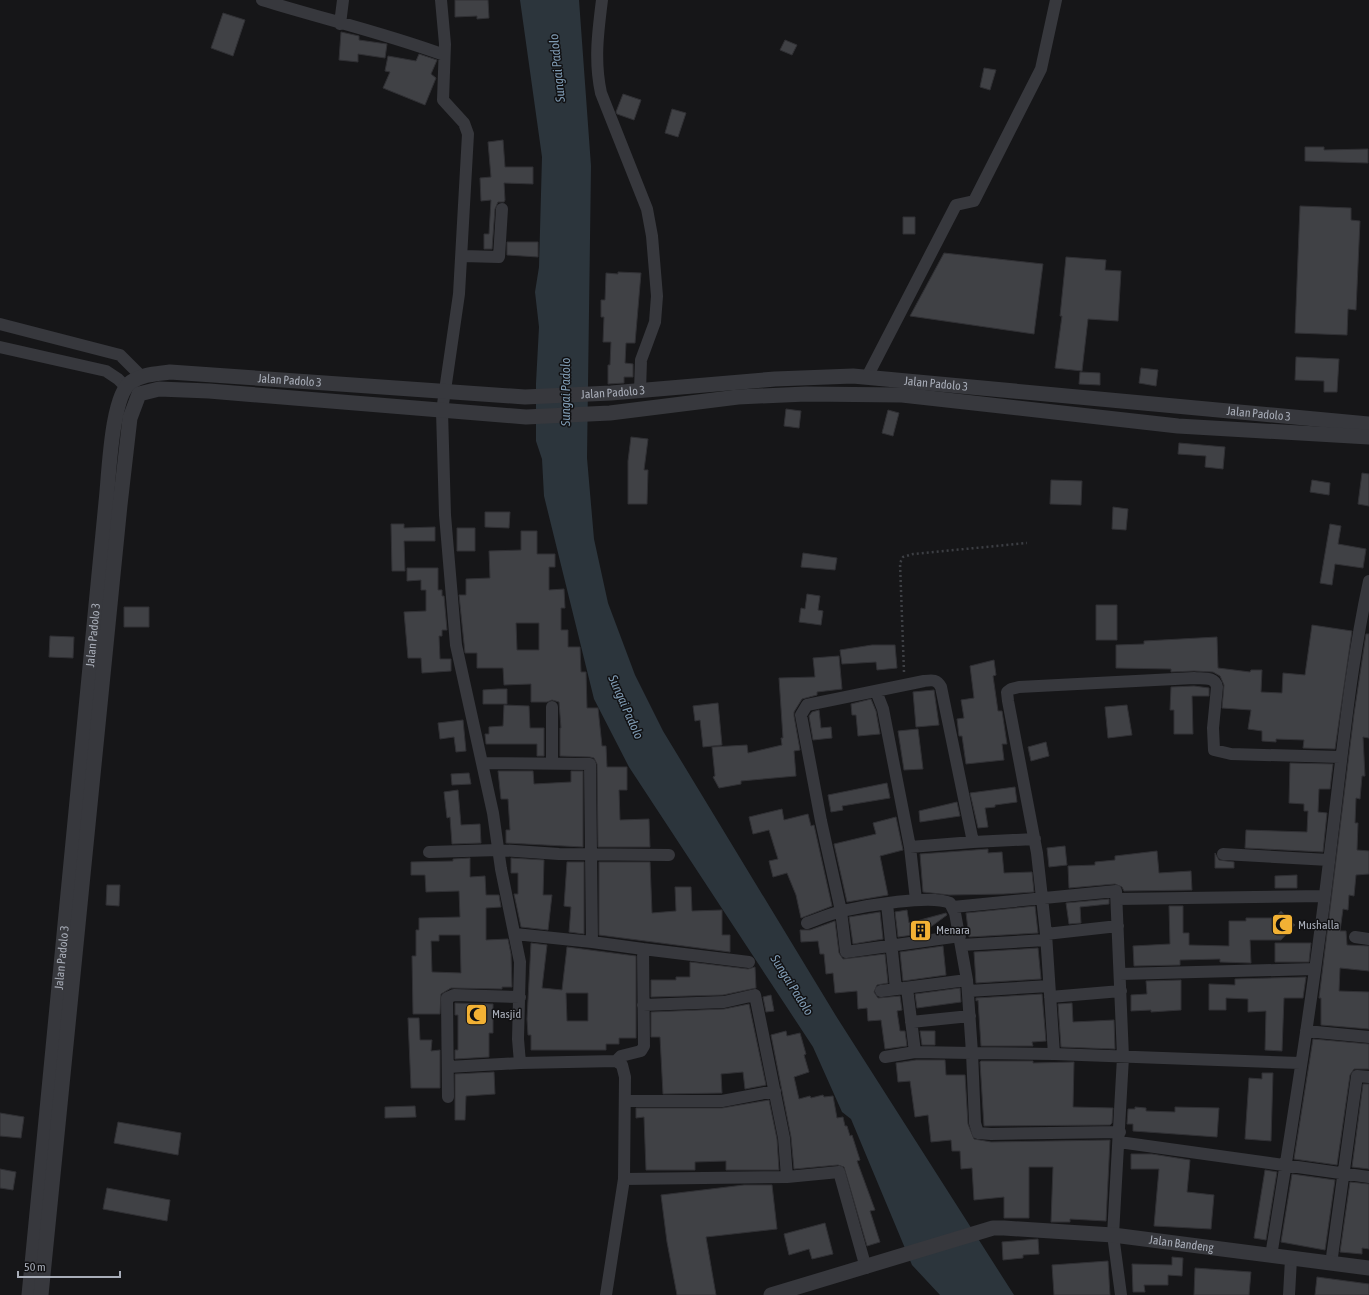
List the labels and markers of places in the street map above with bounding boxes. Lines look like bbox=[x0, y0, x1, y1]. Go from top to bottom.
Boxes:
mosque icon: Mushalla bbox=[1269, 912, 1295, 938]
building icon: Menara bbox=[908, 917, 934, 943]
place label: Mushalla bbox=[1298, 918, 1339, 932]
place label: Menara bbox=[936, 923, 970, 937]
mosque icon: Masjid bbox=[464, 1001, 490, 1027]
place label: Masjid bbox=[492, 1007, 521, 1021]

